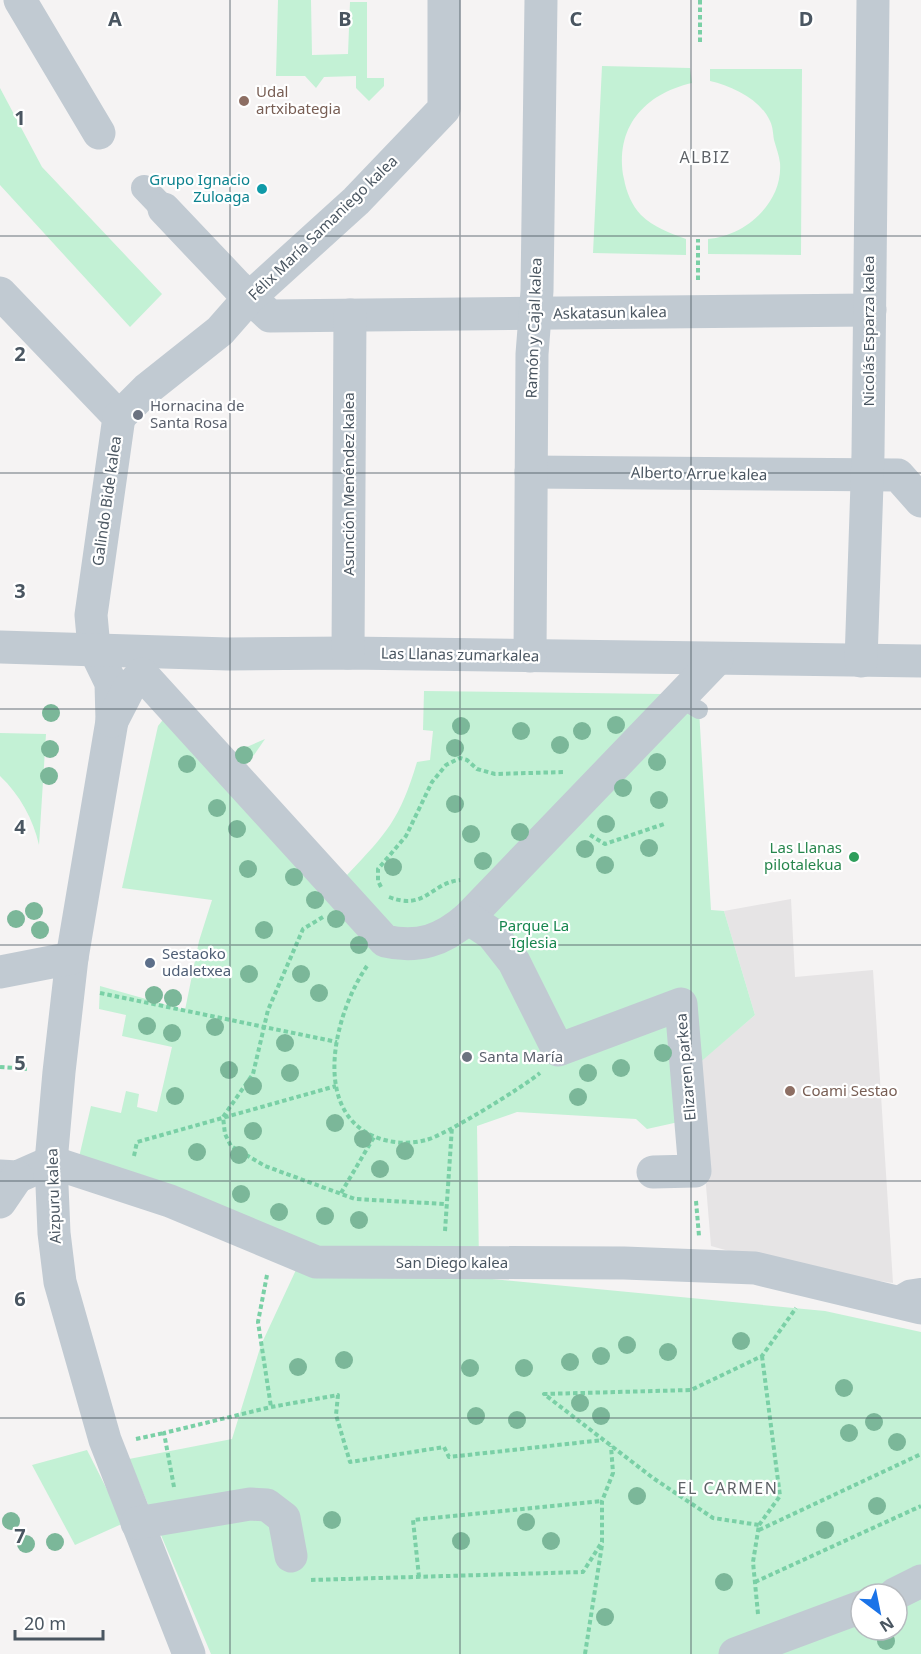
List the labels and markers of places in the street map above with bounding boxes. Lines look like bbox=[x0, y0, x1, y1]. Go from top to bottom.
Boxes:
place label: Udal artxibategia bbox=[256, 81, 341, 118]
marker: Udal artxibategia bbox=[237, 94, 251, 108]
place label: Grupo Ignacio Zuloaga bbox=[149, 169, 250, 206]
marker: Grupo Ignacio Zuloaga bbox=[255, 182, 269, 196]
place label: Hornacina de Santa Rosa bbox=[150, 395, 244, 432]
marker: Hornacina de Santa Rosa bbox=[131, 408, 145, 422]
place label: Las Llanas pilotalekua bbox=[764, 837, 842, 874]
marker: Las Llanas pilotalekua bbox=[847, 850, 861, 864]
place label: Sestaoko udaletxea bbox=[162, 943, 231, 980]
marker: Sestaoko udaletxea bbox=[143, 956, 157, 970]
place label: Santa María bbox=[479, 1046, 563, 1066]
marker: Santa María bbox=[460, 1050, 474, 1064]
place label: Coami Sestao bbox=[802, 1080, 898, 1100]
marker: Coami Sestao bbox=[783, 1084, 797, 1098]

